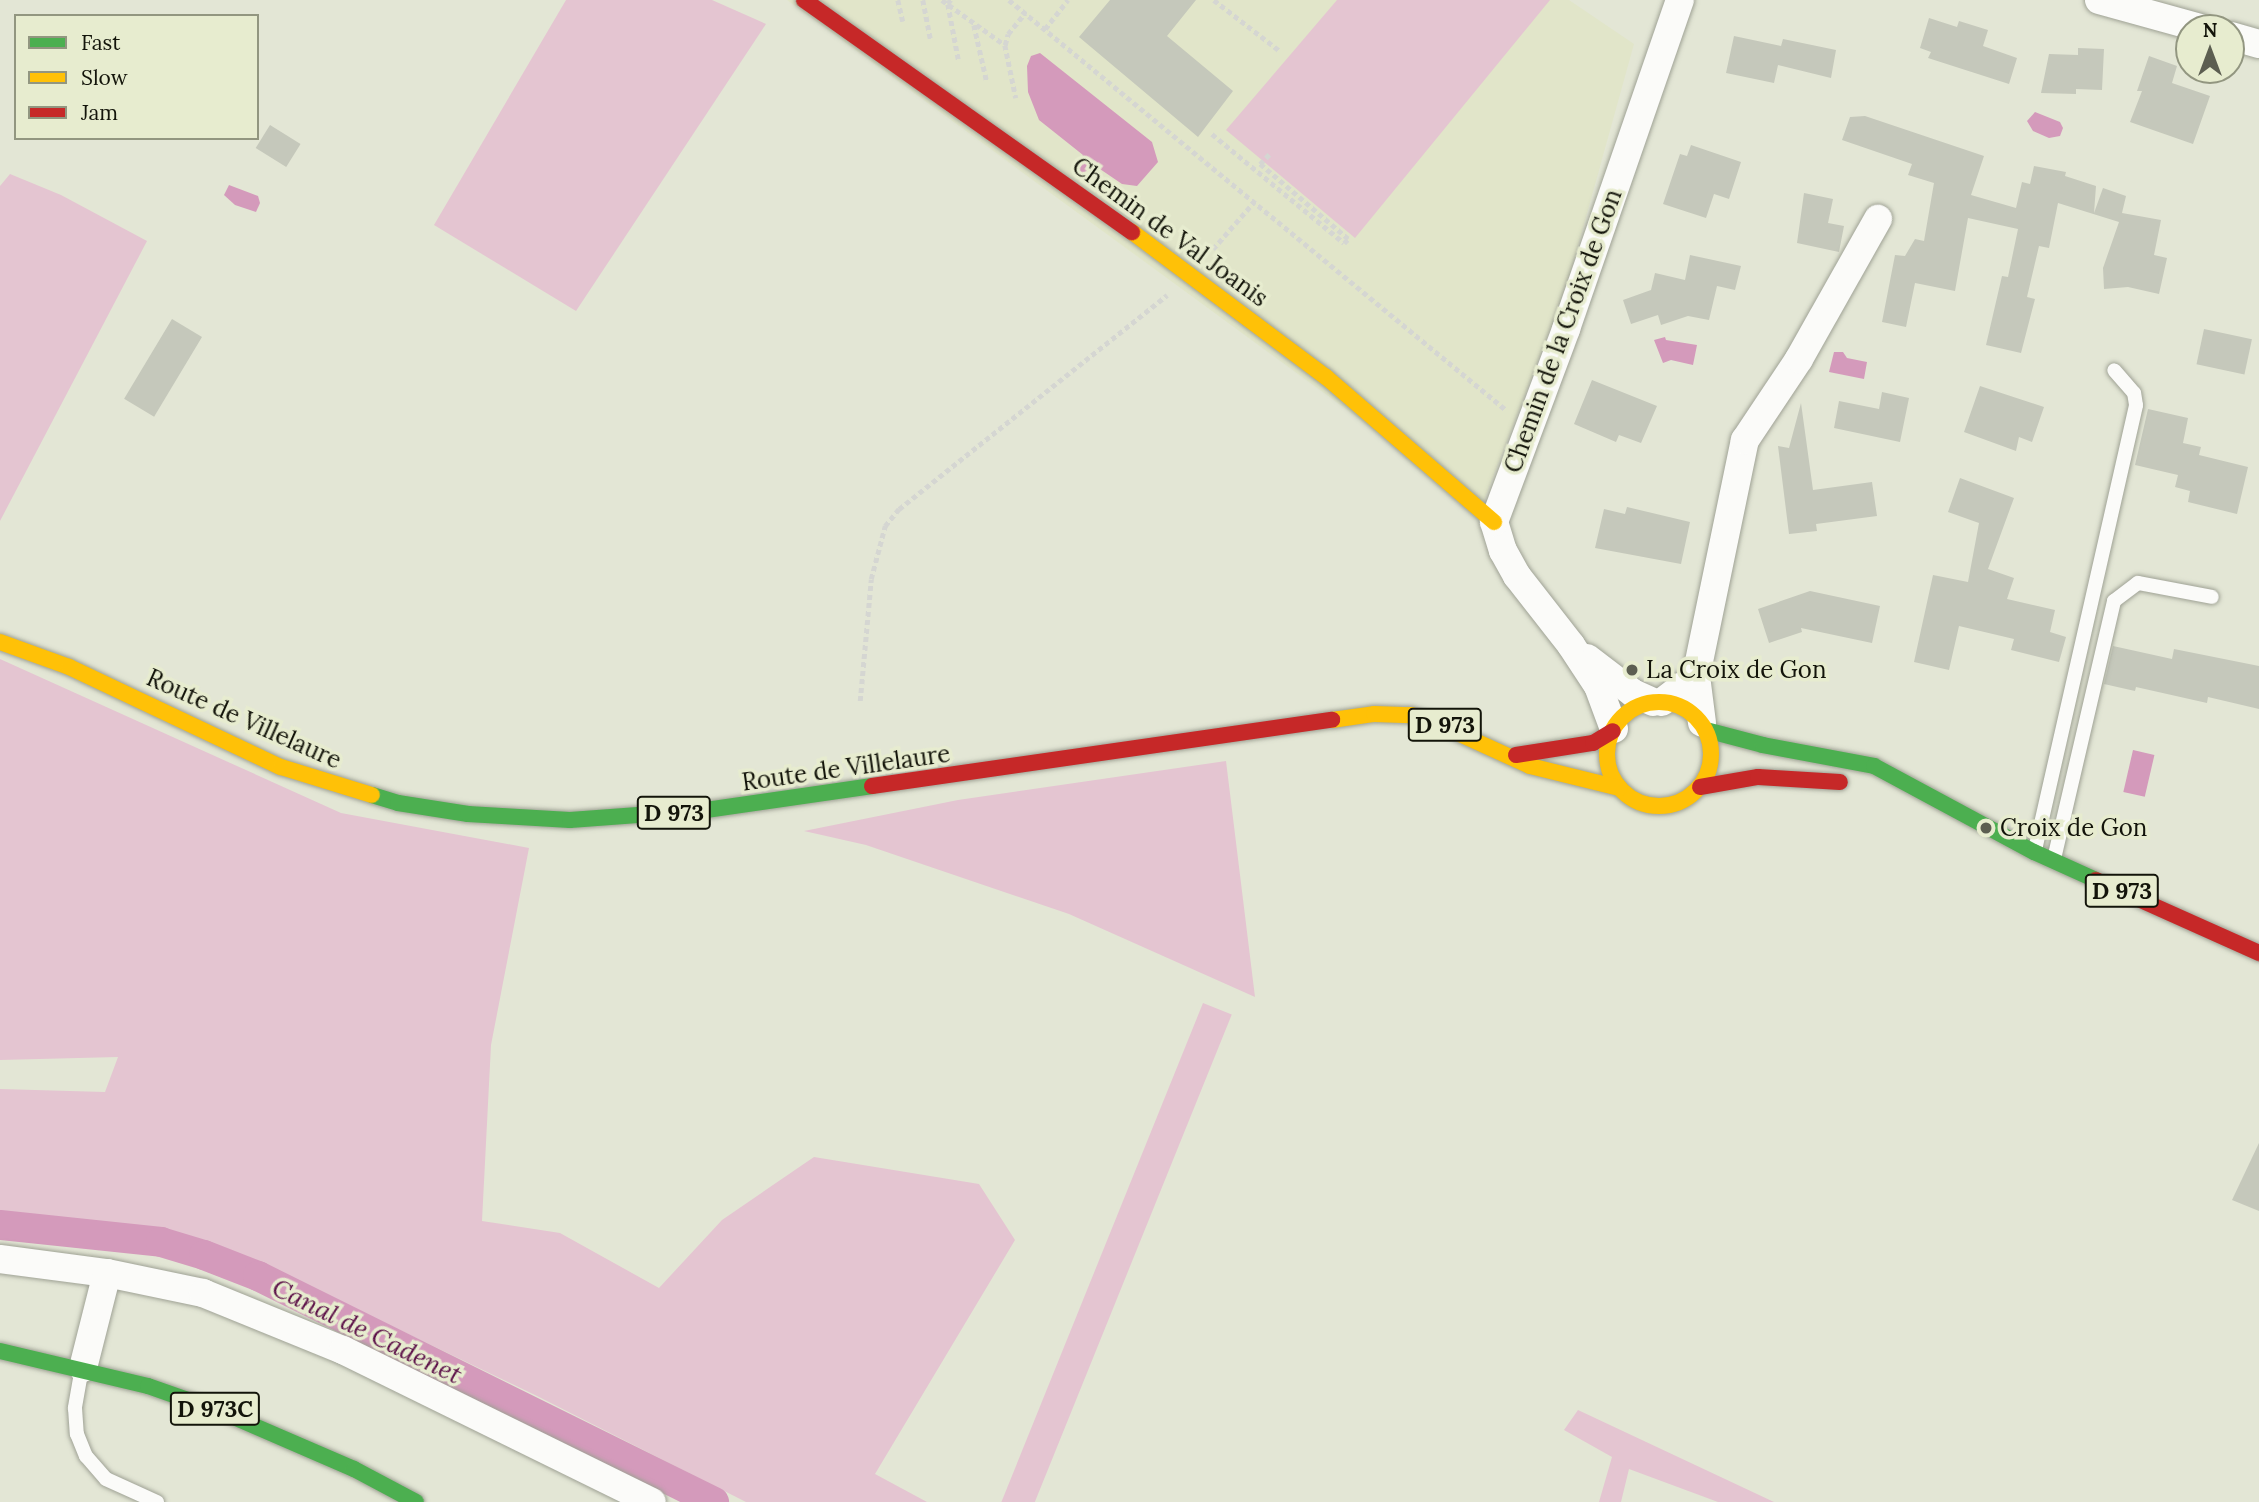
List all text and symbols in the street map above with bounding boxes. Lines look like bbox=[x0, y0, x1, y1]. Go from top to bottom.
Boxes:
legend bbox=[14, 14, 259, 140]
north arrow bbox=[2175, 14, 2245, 84]
text: N bbox=[2203, 18, 2217, 42]
text: Fast bbox=[81, 29, 120, 56]
text: Slow bbox=[81, 64, 128, 91]
text: Jam bbox=[81, 99, 118, 126]
street label: Chemin de Val Joanis bbox=[1067, 151, 1273, 313]
street label: Chemin de la Croix de Gon bbox=[1498, 185, 1628, 477]
place label: La Croix de Gon bbox=[1646, 656, 1826, 684]
marker: La Croix de Gon bbox=[1624, 662, 1640, 678]
street label: Route de Villelaure bbox=[142, 663, 346, 775]
road number: D 973 bbox=[1406, 706, 1484, 744]
street label: Route de Villelaure bbox=[740, 739, 952, 797]
road number: D 973 bbox=[636, 793, 712, 832]
place label: Croix de Gon bbox=[2000, 814, 2147, 842]
marker: Croix de Gon bbox=[1978, 820, 1994, 836]
road number: D 973 bbox=[2084, 872, 2160, 911]
water label: Canal de Cadenet bbox=[267, 1272, 467, 1390]
road number: D 973C bbox=[170, 1390, 260, 1428]

